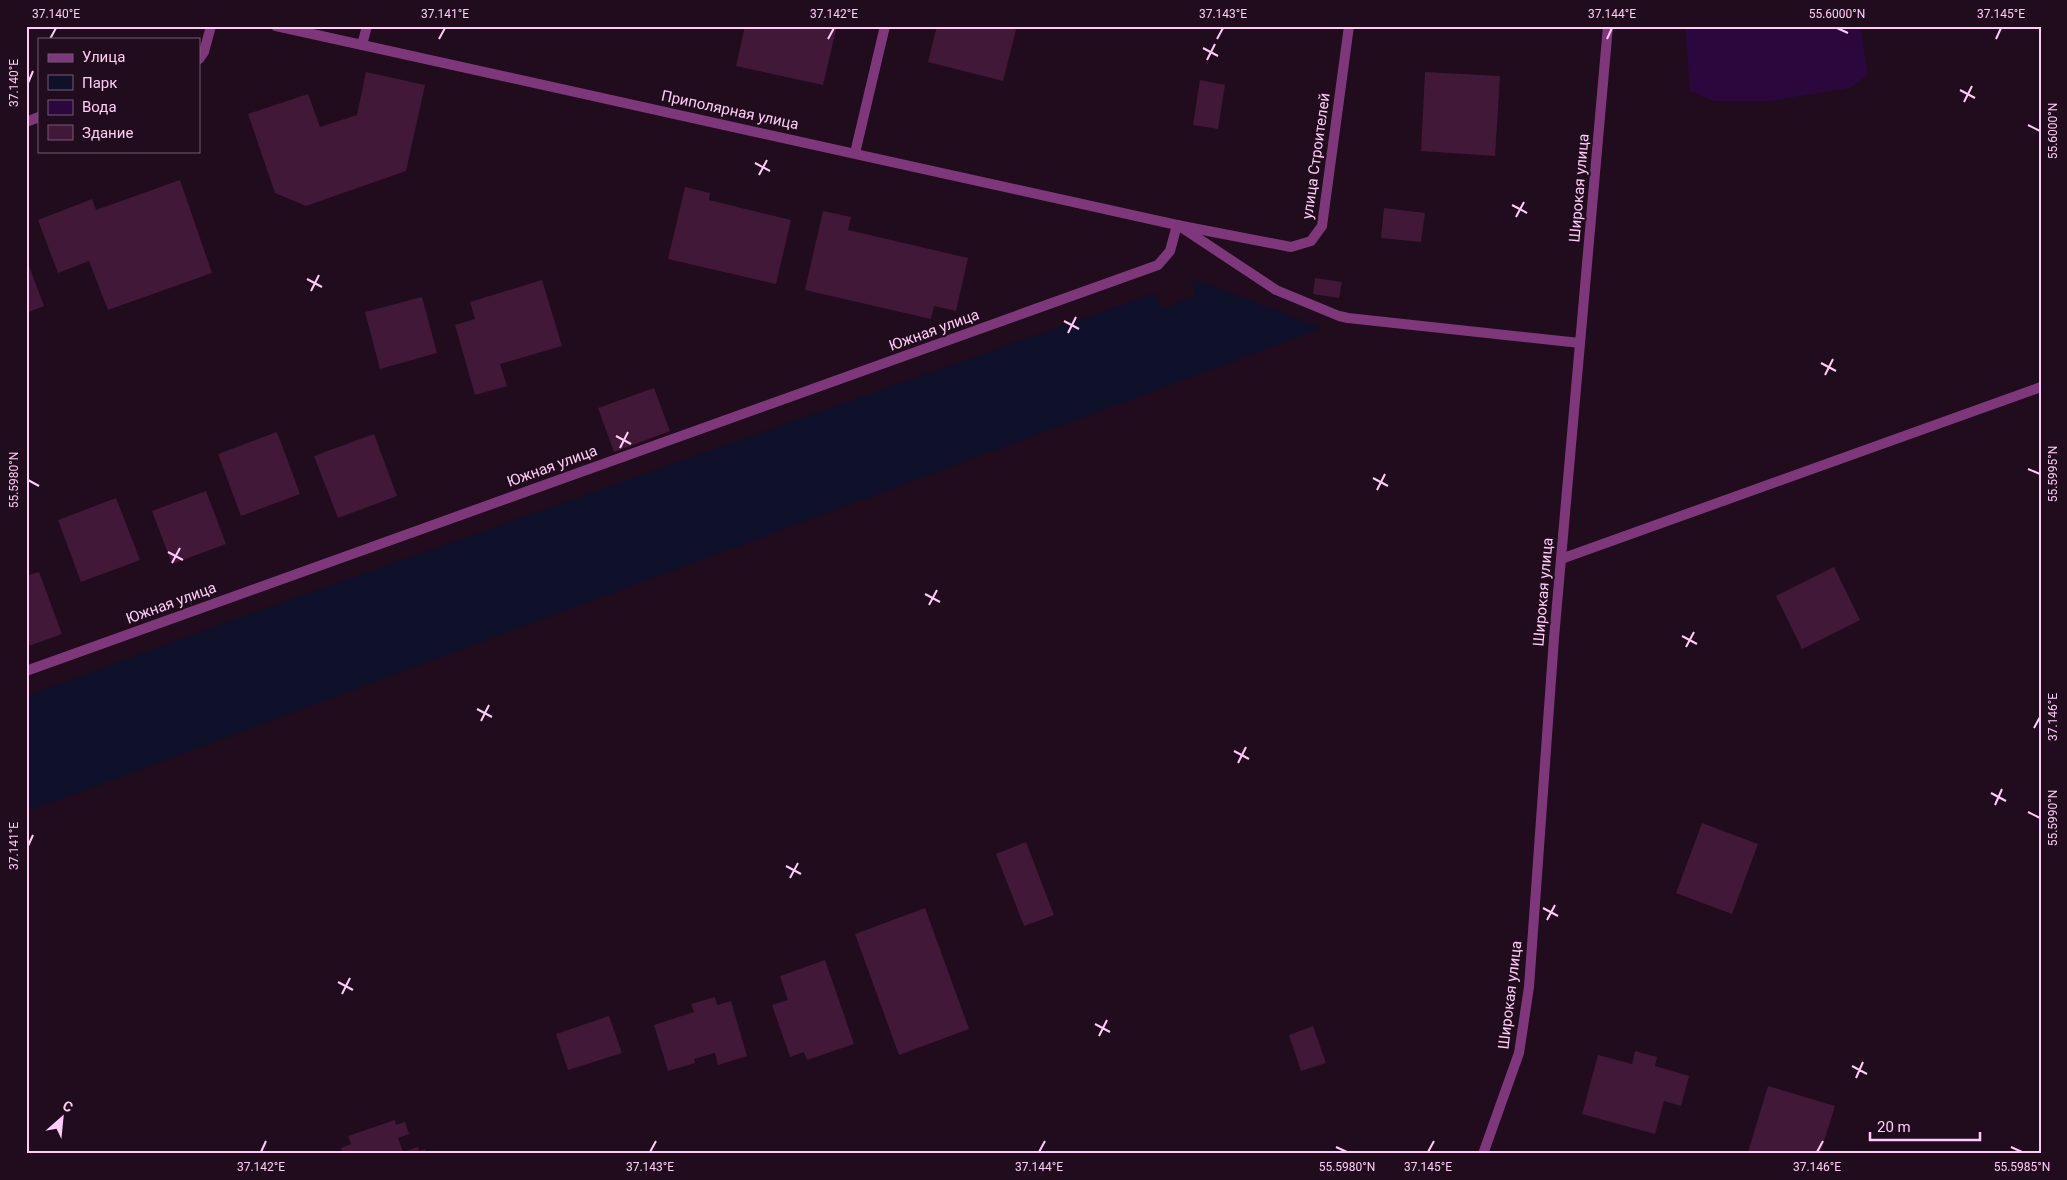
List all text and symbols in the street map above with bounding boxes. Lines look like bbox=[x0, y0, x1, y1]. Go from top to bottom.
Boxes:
text: 37.140°E bbox=[32, 7, 80, 21]
text: 37.141°E bbox=[421, 7, 469, 21]
text: 37.142°E bbox=[810, 7, 858, 21]
text: 37.143°E bbox=[1199, 7, 1247, 21]
text: 37.144°E bbox=[1588, 7, 1636, 21]
text: 55.6000°N bbox=[1809, 7, 1865, 21]
text: 37.145°E bbox=[1977, 7, 2025, 21]
legend bbox=[38, 38, 200, 152]
text: Улица bbox=[82, 48, 125, 66]
text: 37.140°E bbox=[7, 59, 21, 107]
text: Парк bbox=[82, 74, 117, 92]
street label: Приполярная улица bbox=[660, 87, 800, 133]
street label: улица Строителей bbox=[1298, 92, 1334, 220]
text: Вода bbox=[82, 98, 117, 116]
text: 55.6000°N bbox=[2046, 103, 2060, 159]
text: Здание bbox=[82, 124, 133, 142]
street label: Широкая улица bbox=[1565, 133, 1593, 243]
street label: Южная улица bbox=[886, 305, 982, 355]
street label: Южная улица bbox=[504, 441, 600, 491]
text: 55.5995°N bbox=[2046, 446, 2060, 502]
text: 55.5980°N bbox=[7, 452, 21, 508]
street label: Широкая улица bbox=[1529, 537, 1557, 647]
street label: Южная улица bbox=[123, 578, 219, 628]
text: 37.146°E bbox=[2046, 693, 2060, 741]
text: 55.5990°N bbox=[2046, 790, 2060, 846]
text: 37.141°E bbox=[7, 822, 21, 870]
street label: Широкая улица bbox=[1494, 940, 1526, 1050]
north arrow bbox=[38, 1092, 88, 1142]
text: С bbox=[60, 1097, 76, 1116]
scale bar bbox=[1870, 1110, 1980, 1142]
text: 20 m bbox=[1877, 1118, 1911, 1136]
text: 37.142°E bbox=[237, 1160, 285, 1174]
text: 37.143°E bbox=[626, 1160, 674, 1174]
text: 37.144°E bbox=[1015, 1160, 1063, 1174]
text: 55.5980°N bbox=[1319, 1160, 1375, 1174]
text: 37.145°E bbox=[1404, 1160, 1452, 1174]
text: 37.146°E bbox=[1793, 1160, 1841, 1174]
text: 55.5985°N bbox=[1994, 1160, 2050, 1174]

